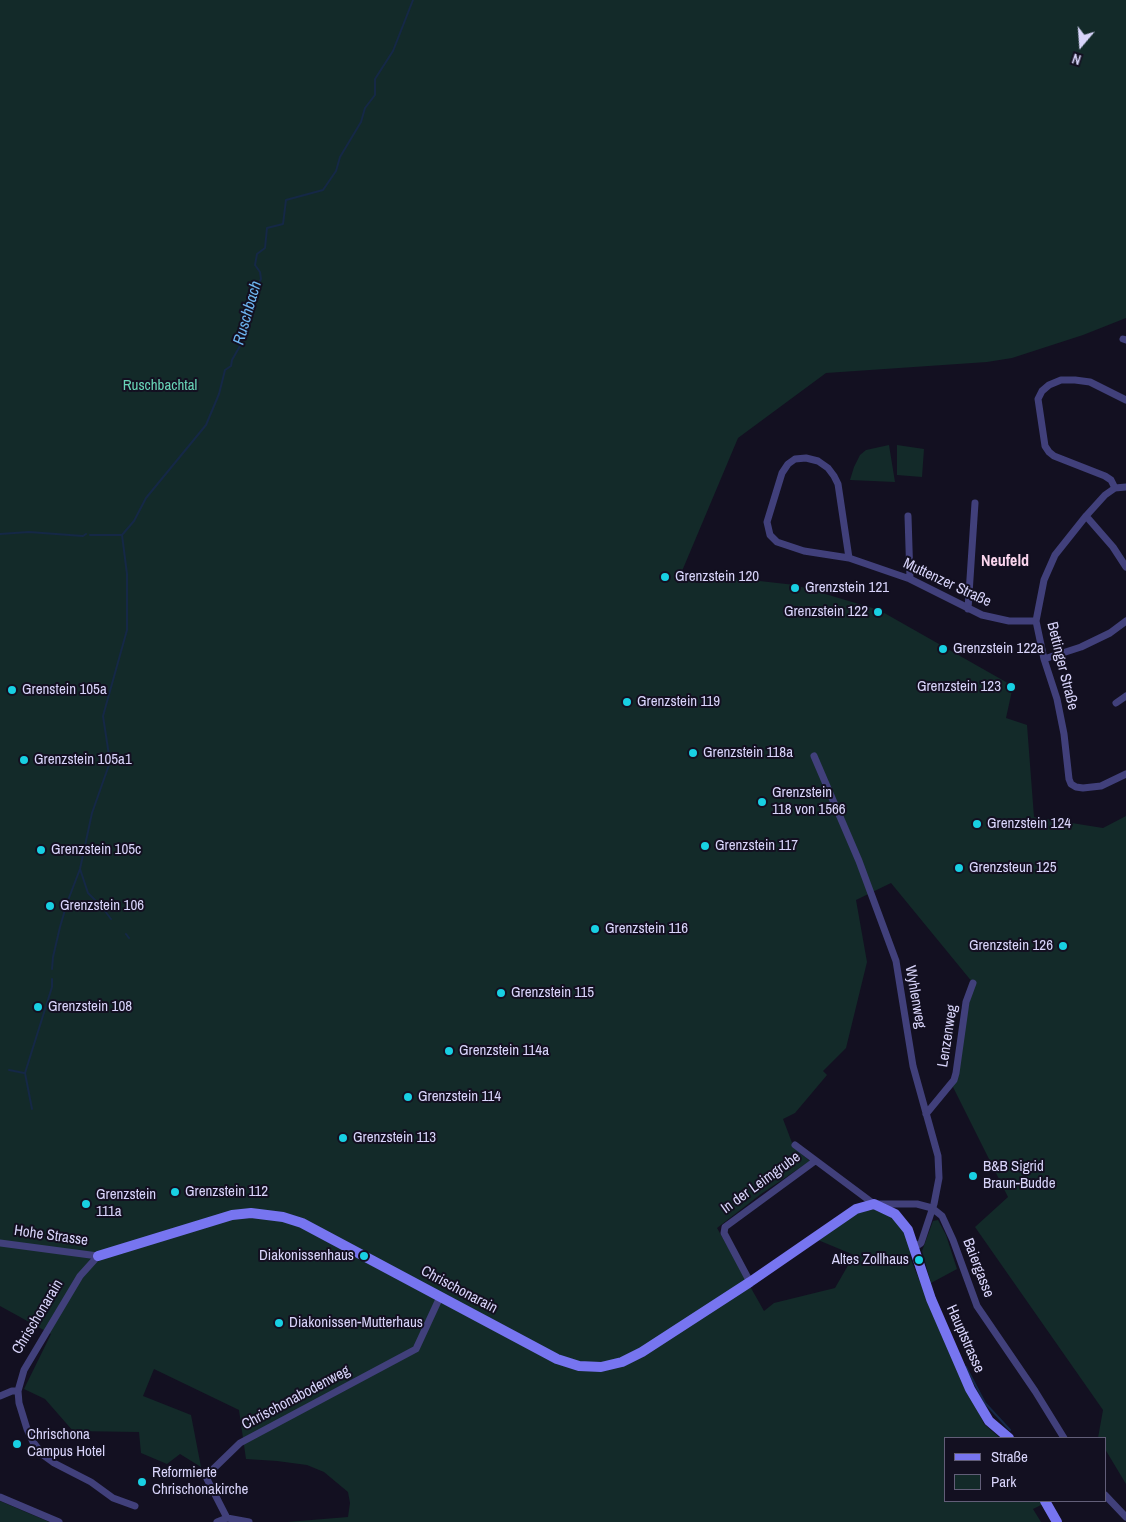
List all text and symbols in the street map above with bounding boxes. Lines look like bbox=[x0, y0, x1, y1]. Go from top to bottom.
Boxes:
north arrow bbox=[1056, 20, 1106, 70]
text: N bbox=[1070, 49, 1083, 69]
water label: Ruschbach bbox=[230, 279, 266, 347]
park label: Ruschbachtal bbox=[123, 377, 197, 395]
district label: Neufeld bbox=[981, 552, 1029, 572]
street label: Muttenzer Straße bbox=[900, 555, 994, 611]
place label: Grenzstein 120 bbox=[675, 568, 759, 586]
marker: Grenzstein 120 bbox=[659, 571, 671, 583]
place label: Grenzstein 121 bbox=[805, 579, 889, 597]
marker: Grenzstein 121 bbox=[789, 582, 801, 594]
place label: Grenzstein 122 bbox=[784, 603, 868, 621]
marker: Grenzstein 122 bbox=[872, 606, 884, 618]
street label: Bettinger Straße bbox=[1042, 620, 1082, 712]
place label: Grenzstein 122a bbox=[953, 640, 1044, 658]
marker: Grenzstein 122a bbox=[937, 643, 949, 655]
place label: Grenzstein 123 bbox=[917, 678, 1001, 696]
place label: Grenstein 105a bbox=[22, 681, 107, 699]
marker: Grenzstein 123 bbox=[1005, 681, 1017, 693]
marker: Grenstein 105a bbox=[6, 684, 18, 696]
place label: Grenzstein 119 bbox=[637, 693, 720, 711]
marker: Grenzstein 119 bbox=[621, 696, 633, 708]
place label: Grenzstein 118a bbox=[703, 744, 793, 762]
marker: Grenzstein 118a bbox=[687, 747, 699, 759]
place label: Grenzstein 105a1 bbox=[34, 751, 132, 769]
marker: Grenzstein 105a1 bbox=[18, 754, 30, 766]
place label: Grenzstein 118 von 1566 bbox=[772, 784, 846, 819]
marker: Grenzstein 118 von 1566 bbox=[756, 796, 768, 808]
place label: Grenzstein 124 bbox=[987, 815, 1071, 833]
marker: Grenzstein 124 bbox=[971, 818, 983, 830]
place label: Grenzstein 117 bbox=[715, 837, 798, 855]
marker: Grenzstein 117 bbox=[699, 840, 711, 852]
place label: Grenzstein 105c bbox=[51, 841, 141, 859]
marker: Grenzstein 105c bbox=[35, 844, 47, 856]
place label: Grenzsteun 125 bbox=[969, 859, 1057, 877]
marker: Grenzsteun 125 bbox=[953, 862, 965, 874]
place label: Grenzstein 106 bbox=[60, 897, 144, 915]
marker: Grenzstein 106 bbox=[44, 900, 56, 912]
place label: Grenzstein 116 bbox=[605, 920, 688, 938]
marker: Grenzstein 116 bbox=[589, 923, 601, 935]
place label: Grenzstein 126 bbox=[969, 937, 1053, 955]
marker: Grenzstein 126 bbox=[1057, 940, 1069, 952]
street label: Wyhlenweg bbox=[901, 964, 929, 1030]
place label: Grenzstein 115 bbox=[511, 984, 594, 1002]
marker: Grenzstein 115 bbox=[495, 987, 507, 999]
place label: Grenzstein 108 bbox=[48, 998, 132, 1016]
marker: Grenzstein 108 bbox=[32, 1001, 44, 1013]
street label: Lenzenweg bbox=[934, 1004, 962, 1068]
place label: Grenzstein 114a bbox=[459, 1042, 549, 1060]
marker: Grenzstein 114a bbox=[443, 1045, 455, 1057]
place label: Grenzstein 114 bbox=[418, 1088, 501, 1106]
marker: Grenzstein 114 bbox=[402, 1091, 414, 1103]
place label: Grenzstein 113 bbox=[353, 1129, 436, 1147]
marker: Grenzstein 113 bbox=[337, 1132, 349, 1144]
street label: In der Leimgrube bbox=[718, 1148, 804, 1218]
place label: B&B Sigrid Braun-Budde bbox=[983, 1158, 1055, 1193]
marker: B&B Sigrid Braun-Budde bbox=[967, 1170, 979, 1182]
place label: Grenzstein 112 bbox=[185, 1183, 268, 1201]
place label: Grenzstein 111a bbox=[96, 1186, 156, 1221]
marker: Grenzstein 112 bbox=[169, 1186, 181, 1198]
marker: Grenzstein 111a bbox=[80, 1198, 92, 1210]
street label: Hohe Strasse bbox=[13, 1222, 89, 1250]
street label: Baiergasse bbox=[958, 1236, 998, 1300]
place label: Diakonissenhaus bbox=[259, 1247, 354, 1265]
marker: Diakonissenhaus bbox=[358, 1250, 370, 1262]
place label: Altes Zollhaus bbox=[832, 1251, 909, 1269]
marker: Altes Zollhaus bbox=[913, 1254, 925, 1266]
street label: Chrischonarain bbox=[418, 1262, 500, 1318]
street label: Chrischonarain bbox=[9, 1276, 67, 1358]
street label: Hauptstrasse bbox=[942, 1302, 988, 1376]
place label: Diakonissen-Mutterhaus bbox=[289, 1314, 423, 1332]
marker: Diakonissen-Mutterhaus bbox=[273, 1317, 285, 1329]
street label: Chrischonabodenweg bbox=[239, 1362, 353, 1434]
place label: Chrischona Campus Hotel bbox=[27, 1426, 105, 1461]
legend bbox=[944, 1437, 1106, 1502]
marker: Chrischona Campus Hotel bbox=[11, 1438, 23, 1450]
text: Straße bbox=[991, 1446, 1028, 1467]
place label: Reformierte Chrischonakirche bbox=[152, 1464, 248, 1499]
text: Park bbox=[991, 1471, 1016, 1492]
marker: Reformierte Chrischonakirche bbox=[136, 1476, 148, 1488]

